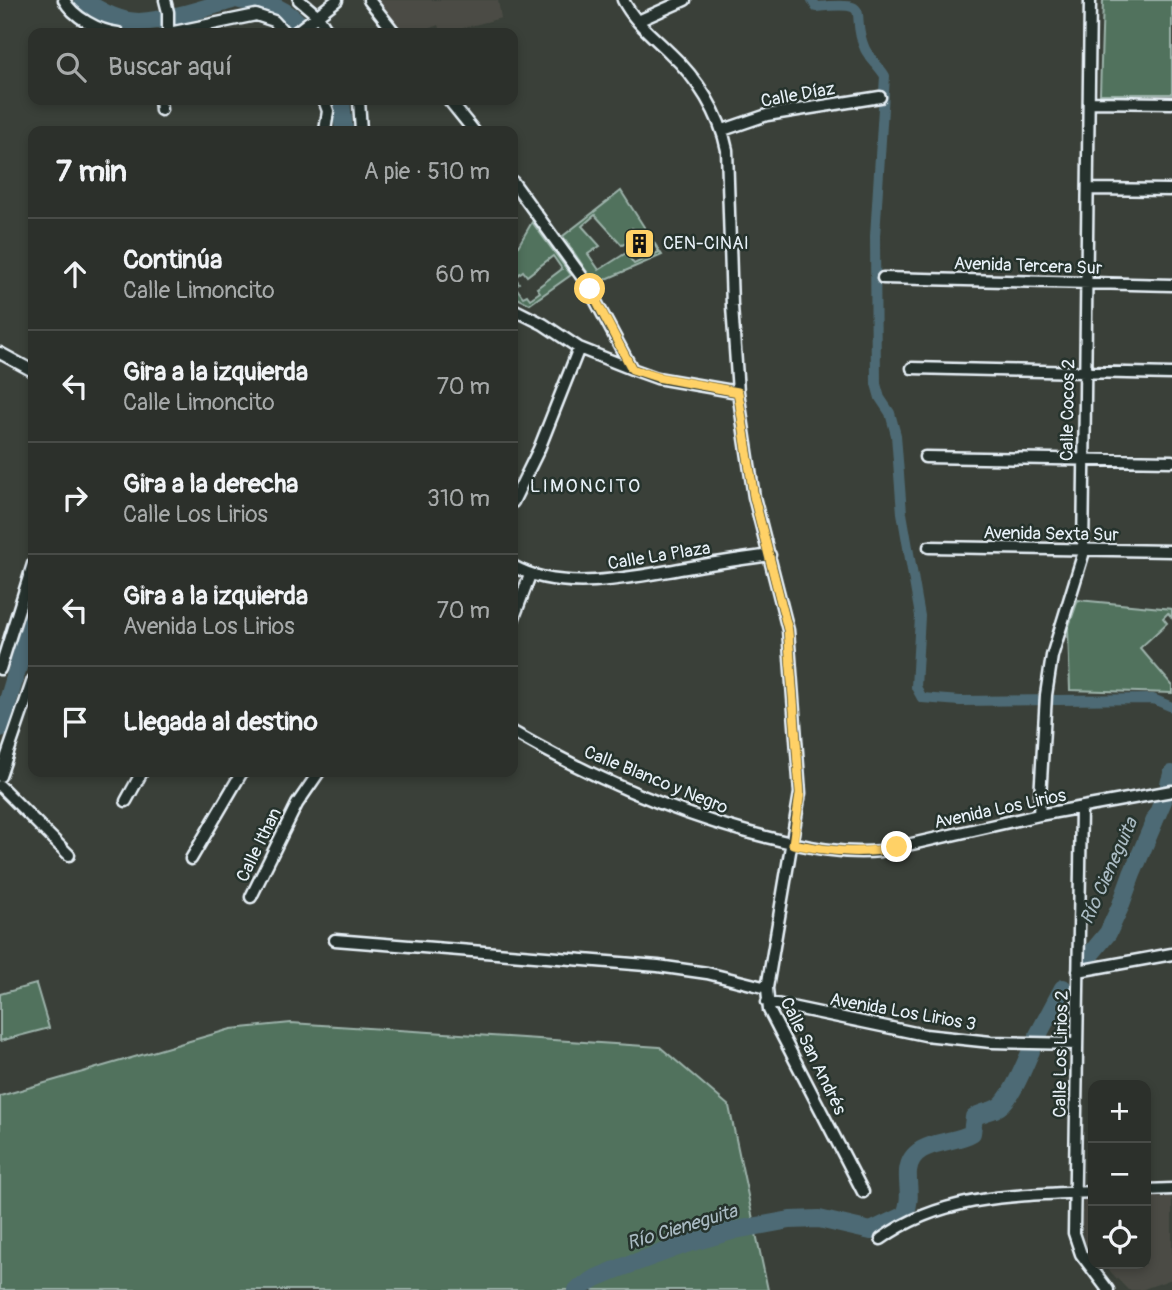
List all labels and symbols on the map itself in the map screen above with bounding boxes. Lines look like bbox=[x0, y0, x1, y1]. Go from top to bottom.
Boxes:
street label: Calle Díaz bbox=[759, 77, 837, 113]
building icon: CEN-CINAI bbox=[623, 226, 657, 260]
place label: CEN-CINAI bbox=[663, 232, 749, 255]
street label: Avenida Tercera Sur bbox=[953, 252, 1103, 280]
route start bbox=[574, 273, 605, 304]
street label: Calle Cocos 2 bbox=[1056, 359, 1080, 461]
district label: LIMONCITO bbox=[530, 474, 642, 498]
street label: Avenida Sexta Sur bbox=[983, 521, 1120, 547]
street label: Calle La Plaza bbox=[606, 537, 712, 575]
street label: Calle Blanco y Negro bbox=[581, 741, 732, 820]
street label: Avenida Los Lirios bbox=[932, 784, 1068, 834]
street label: Calle Ithan bbox=[231, 804, 287, 886]
water label: Río Cieneguita bbox=[1075, 813, 1144, 928]
route end bbox=[881, 831, 912, 862]
street label: Avenida Los Lirios 3 bbox=[828, 988, 978, 1036]
street label: Calle Los Lirios 2 bbox=[1048, 990, 1074, 1118]
street label: Calle San Andrés bbox=[775, 993, 851, 1119]
water label: Río Cieneguita bbox=[624, 1199, 741, 1255]

